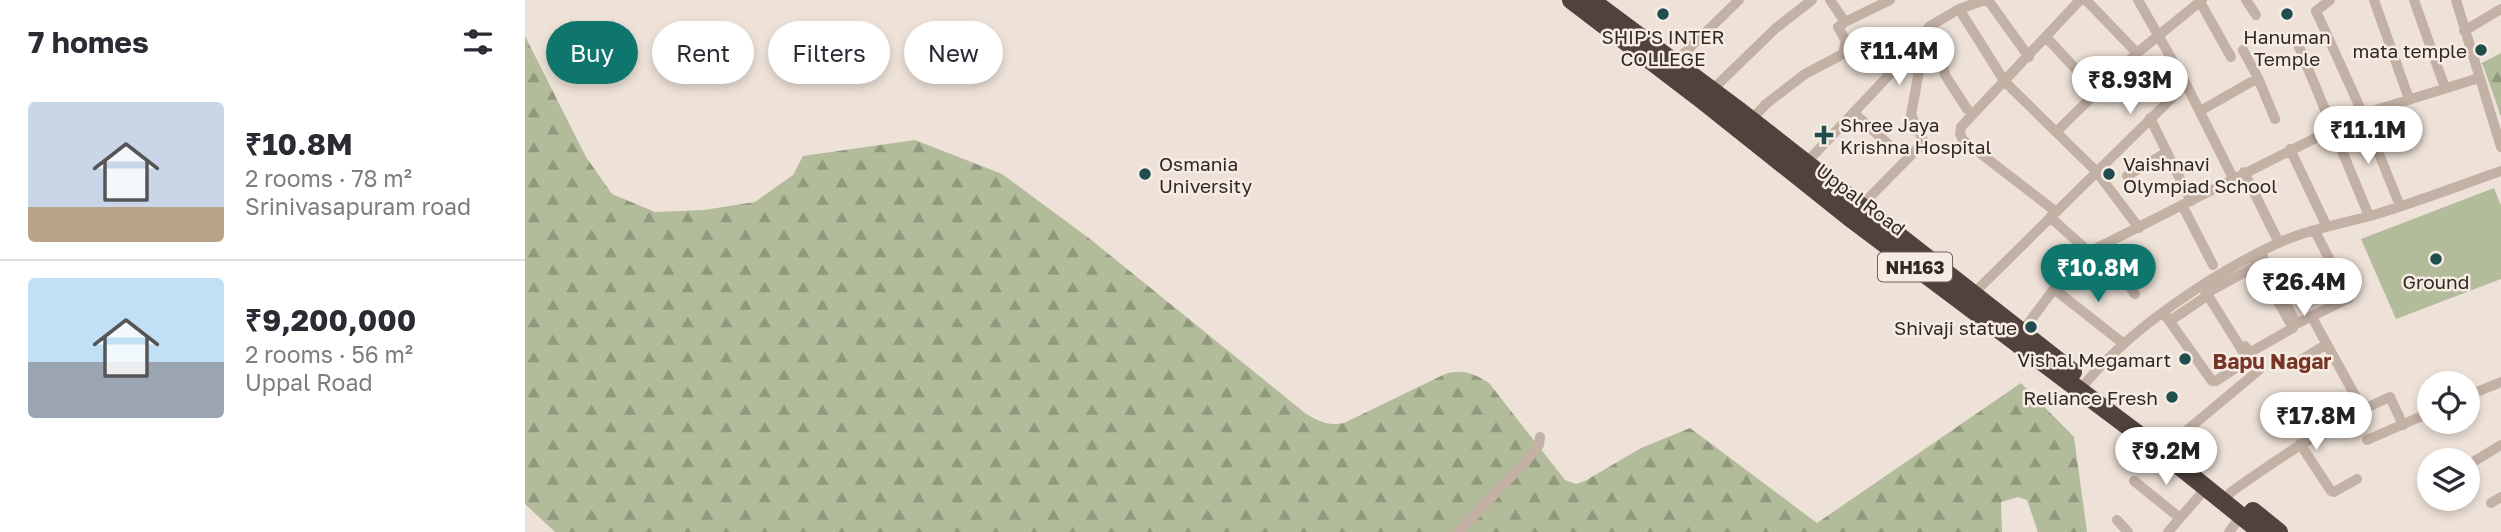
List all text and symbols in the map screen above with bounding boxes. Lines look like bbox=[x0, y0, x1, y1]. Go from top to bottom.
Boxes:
marker: SHIP'S INTER COLLEGE bbox=[1655, 6, 1671, 22]
marker: Hanuman Temple bbox=[2279, 6, 2295, 22]
chip: Buy bbox=[546, 21, 638, 84]
chip: Rent bbox=[652, 21, 754, 84]
chip: Filters bbox=[768, 21, 890, 84]
chip: New bbox=[904, 21, 1003, 84]
icon: filters bbox=[459, 23, 497, 61]
text: 7 homes bbox=[28, 24, 149, 60]
place label: SHIP'S INTER COLLEGE bbox=[1602, 25, 1725, 70]
place label: Hanuman Temple bbox=[2243, 25, 2331, 70]
pin: ₹11.4M bbox=[1842, 28, 1956, 87]
text: ₹11.4M bbox=[1859, 36, 1939, 64]
place label: mata temple bbox=[2353, 39, 2467, 62]
marker: mata temple bbox=[2473, 42, 2489, 58]
pin: ₹8.93M bbox=[2073, 57, 2187, 116]
text: ₹8.93M bbox=[2088, 65, 2172, 93]
pin: ₹11.1M bbox=[2311, 106, 2425, 166]
place label: Shree Jaya Krishna Hospital bbox=[1840, 113, 1992, 158]
text: ₹11.1M bbox=[2330, 115, 2406, 143]
marker: Shree Jaya Krishna Hospital bbox=[1814, 125, 1834, 145]
text: ₹10.8M bbox=[245, 126, 353, 162]
icon: home bbox=[84, 130, 168, 214]
place label: Osmania University bbox=[1159, 152, 1252, 197]
place label: Vaishnavi Olympiad School bbox=[2123, 152, 2277, 197]
street label: Uppal Road bbox=[1812, 158, 1910, 240]
text: 2 rooms · 78 m² bbox=[245, 164, 412, 192]
marker: Osmania University bbox=[1137, 166, 1153, 182]
marker: Vaishnavi Olympiad School bbox=[2101, 166, 2117, 182]
text: Srinivasapuram road bbox=[245, 192, 471, 220]
pin: ₹10.8M bbox=[2041, 244, 2155, 304]
marker: Ground bbox=[2428, 251, 2444, 267]
road number: NH163 bbox=[1878, 253, 1952, 282]
text: ₹10.8M bbox=[2057, 253, 2139, 281]
pin: ₹26.4M bbox=[2247, 258, 2361, 318]
text: ₹26.4M bbox=[2262, 267, 2346, 295]
place label: Ground bbox=[2403, 270, 2469, 293]
text: ₹9,200,000 bbox=[245, 302, 416, 338]
icon: home bbox=[84, 306, 168, 390]
place label: Shivaji statue bbox=[1894, 316, 2017, 339]
marker: Shivaji statue bbox=[2023, 319, 2039, 335]
text: 2 rooms · 56 m² bbox=[245, 340, 413, 368]
place label: Vishal Megamart bbox=[2017, 348, 2171, 371]
district label: Bapu Nagar bbox=[2212, 348, 2332, 374]
marker: Vishal Megamart bbox=[2177, 351, 2193, 367]
text: Uppal Road bbox=[245, 368, 373, 396]
map controls bbox=[2417, 371, 2480, 511]
button: locate bbox=[2417, 371, 2480, 434]
place label: Reliance Fresh bbox=[2023, 386, 2158, 409]
marker: Reliance Fresh bbox=[2164, 389, 2180, 405]
pin: ₹17.8M bbox=[2259, 392, 2373, 452]
text: ₹17.8M bbox=[2276, 401, 2356, 429]
pin: ₹9.2M bbox=[2117, 428, 2215, 487]
text: ₹9.2M bbox=[2131, 436, 2201, 464]
button: layers bbox=[2417, 448, 2480, 511]

